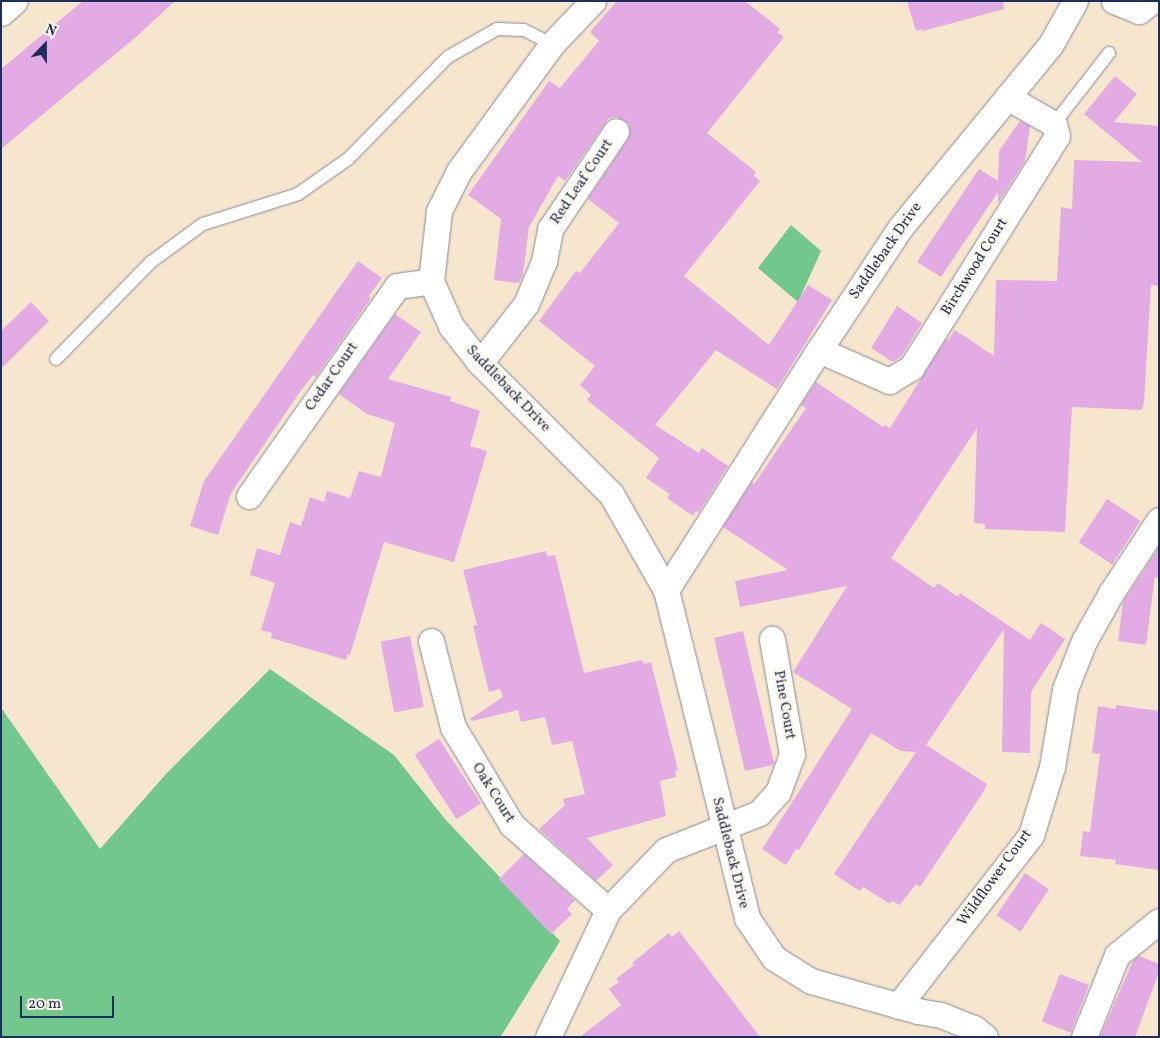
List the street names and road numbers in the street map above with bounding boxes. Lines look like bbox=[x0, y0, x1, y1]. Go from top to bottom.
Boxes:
street label: Red Leaf Court bbox=[547, 137, 617, 227]
street label: Saddleback Drive bbox=[846, 199, 926, 303]
street label: Birchwood Court bbox=[938, 215, 1012, 319]
street label: Cedar Court bbox=[302, 339, 362, 415]
street label: Saddleback Drive bbox=[462, 342, 554, 436]
street label: Pine Court bbox=[769, 669, 799, 741]
street label: Oak Court bbox=[468, 760, 518, 826]
street label: Saddleback Drive bbox=[707, 795, 753, 911]
street label: Wildflower Court bbox=[954, 826, 1036, 930]

